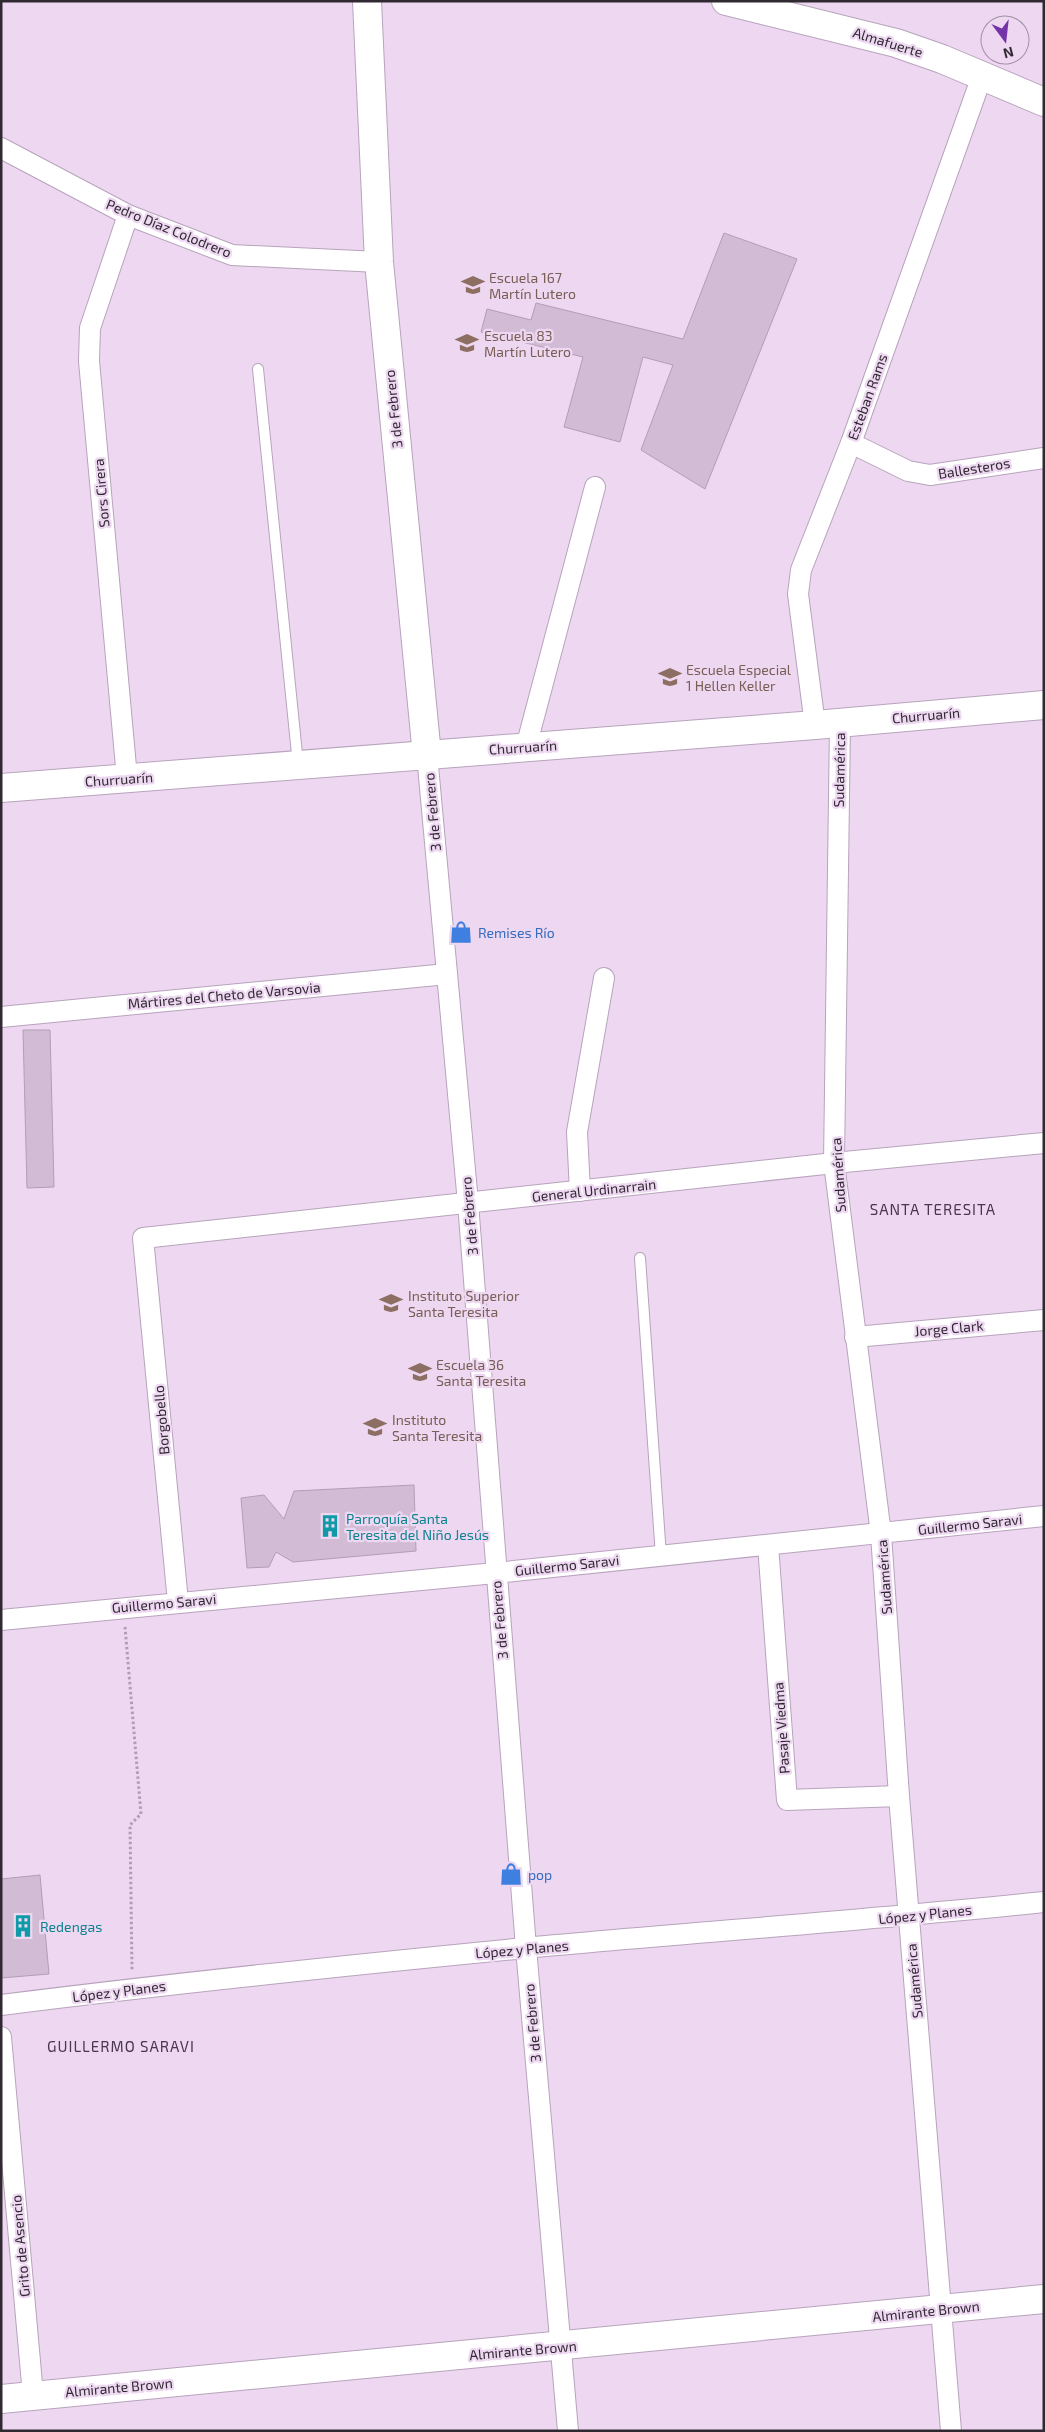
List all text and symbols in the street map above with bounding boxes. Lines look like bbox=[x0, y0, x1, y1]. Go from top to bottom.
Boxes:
north arrow bbox=[980, 15, 1030, 65]
street label: Almafuerte bbox=[851, 23, 925, 61]
text: N bbox=[1001, 44, 1016, 63]
street label: Pedro Díaz Colodrero bbox=[104, 195, 234, 261]
place label: Escuela 167 Martín Lutero bbox=[489, 269, 576, 302]
school or university icon: Escuela 167 Martín Lutero bbox=[460, 272, 486, 298]
place label: Escuela 83 Martín Lutero bbox=[484, 327, 571, 360]
school or university icon: Escuela 83 Martín Lutero bbox=[454, 330, 480, 356]
street label: Esteban Rams bbox=[844, 352, 890, 442]
street label: 3 de Febrero bbox=[380, 369, 406, 449]
street label: Ballesteros bbox=[937, 454, 1011, 482]
street label: Sors Cirera bbox=[90, 458, 112, 528]
place label: Escuela Especial 1 Hellen Keller bbox=[686, 661, 792, 694]
school or university icon: Escuela Especial 1 Hellen Keller bbox=[657, 664, 683, 690]
street label: Churruarín bbox=[891, 704, 961, 726]
street label: Sudamérica bbox=[830, 732, 848, 808]
street label: Churruarín bbox=[488, 736, 558, 758]
street label: Churruarín bbox=[84, 768, 154, 790]
street label: 3 de Febrero bbox=[420, 772, 444, 852]
shop icon: Remises Río bbox=[448, 919, 474, 945]
place label: Remises Río bbox=[478, 924, 555, 941]
street label: Mártires del Cheto de Varsovia bbox=[127, 978, 321, 1012]
street label: Sudamérica bbox=[827, 1137, 849, 1213]
street label: General Urdinarrain bbox=[531, 1175, 657, 1205]
street label: 3 de Febrero bbox=[457, 1176, 481, 1256]
district label: SANTA TERESITA bbox=[870, 1200, 996, 1218]
place label: Instituto Superior Santa Teresita bbox=[408, 1287, 520, 1320]
school or university icon: Instituto Superior Santa Teresita bbox=[378, 1290, 404, 1316]
street label: Jorge Clark bbox=[914, 1317, 984, 1339]
place label: Escuela 36 Santa Teresita bbox=[436, 1356, 526, 1389]
school or university icon: Escuela 36 Santa Teresita bbox=[407, 1359, 433, 1385]
street label: Borgobello bbox=[149, 1385, 173, 1455]
place label: Instituto Santa Teresita bbox=[392, 1411, 482, 1444]
school or university icon: Instituto Santa Teresita bbox=[362, 1414, 388, 1440]
place label: Parroquía Santa Teresita del Niño Jesús bbox=[346, 1510, 489, 1543]
street label: Guillermo Saravi bbox=[917, 1510, 1023, 1538]
building icon: Parroquía Santa Teresita del Niño Jesús bbox=[317, 1513, 343, 1539]
street label: Sudamérica bbox=[873, 1539, 895, 1615]
street label: Guillermo Saravi bbox=[514, 1551, 620, 1579]
street label: 3 de Febrero bbox=[487, 1580, 511, 1660]
street label: Guillermo Saravi bbox=[111, 1590, 217, 1616]
street label: Pasaje Viedma bbox=[769, 1682, 793, 1774]
shop icon: pop bbox=[498, 1861, 524, 1887]
place label: pop bbox=[528, 1866, 552, 1883]
street label: López y Planes bbox=[877, 1901, 973, 1927]
building icon: Redengas bbox=[10, 1913, 36, 1939]
place label: Redengas bbox=[40, 1918, 102, 1935]
street label: López y Planes bbox=[475, 1936, 569, 1962]
street label: Sudamérica bbox=[902, 1943, 926, 2019]
street label: López y Planes bbox=[71, 1977, 167, 2005]
street label: 3 de Febrero bbox=[520, 1983, 544, 2063]
district label: GUILLERMO SARAVI bbox=[47, 2037, 195, 2055]
street label: Grito de Asencio bbox=[7, 2194, 33, 2298]
street label: Almirante Brown bbox=[872, 2297, 980, 2325]
street label: Almirante Brown bbox=[469, 2337, 577, 2363]
street label: Almirante Brown bbox=[65, 2374, 173, 2400]

